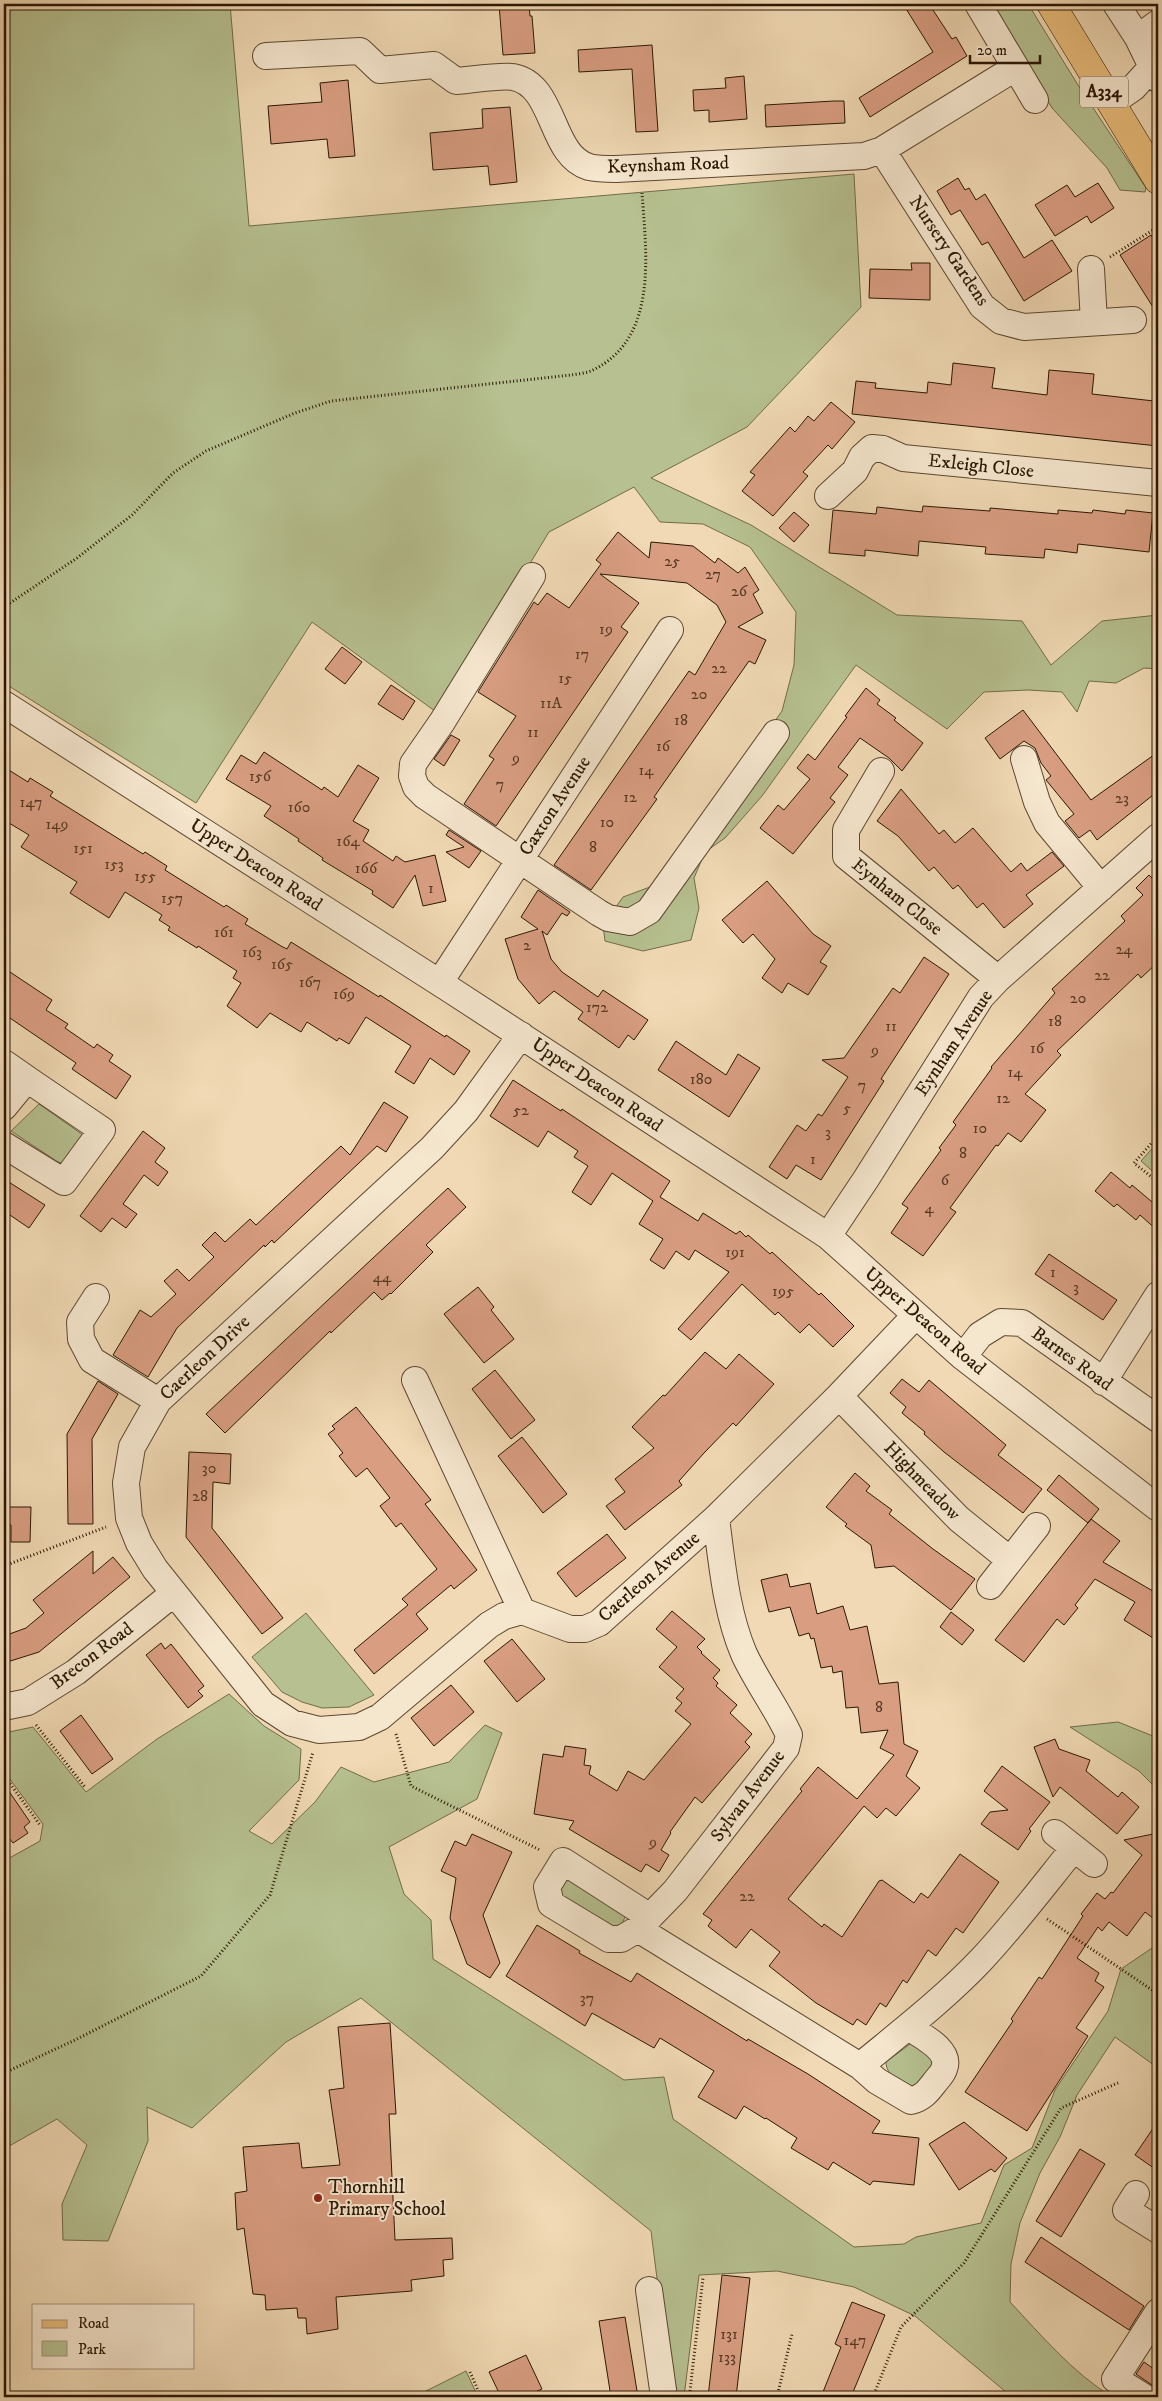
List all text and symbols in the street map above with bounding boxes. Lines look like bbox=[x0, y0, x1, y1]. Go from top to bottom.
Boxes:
scale bar bbox=[970, 32, 1040, 64]
text: 20 m bbox=[977, 41, 1007, 60]
road number: A334 bbox=[1080, 76, 1128, 108]
street label: Keynsham Road bbox=[607, 151, 730, 179]
street label: Nursery Gardens bbox=[904, 192, 994, 310]
street label: Exleigh Close bbox=[927, 449, 1035, 483]
house number: 25 bbox=[664, 551, 680, 571]
house number: 27 bbox=[705, 564, 721, 584]
house number: 26 bbox=[731, 581, 748, 601]
house number: 19 bbox=[599, 619, 613, 639]
house number: 17 bbox=[575, 644, 589, 664]
house number: 22 bbox=[711, 658, 727, 678]
house number: 15 bbox=[558, 668, 572, 688]
house number: 20 bbox=[691, 684, 707, 704]
house number: 11A bbox=[540, 693, 563, 713]
house number: 18 bbox=[674, 710, 688, 730]
house number: 11 bbox=[527, 722, 539, 742]
house number: 16 bbox=[656, 736, 671, 756]
house number: 9 bbox=[511, 748, 520, 768]
street label: Caxton Avenue bbox=[514, 752, 596, 860]
house number: 14 bbox=[638, 760, 654, 780]
house number: 156 bbox=[249, 766, 272, 786]
house number: 7 bbox=[496, 774, 504, 794]
house number: 12 bbox=[623, 787, 637, 807]
house number: 23 bbox=[1115, 788, 1129, 808]
house number: 147 bbox=[20, 792, 43, 812]
house number: 160 bbox=[288, 797, 310, 817]
house number: 10 bbox=[600, 812, 614, 832]
house number: 149 bbox=[45, 814, 69, 834]
street label: Upper Deacon Road bbox=[185, 814, 327, 917]
house number: 164 bbox=[336, 831, 360, 851]
house number: 8 bbox=[589, 837, 597, 857]
house number: 151 bbox=[73, 838, 93, 858]
street label: Eynham Close bbox=[847, 853, 947, 941]
house number: 153 bbox=[104, 854, 124, 874]
house number: 166 bbox=[355, 858, 378, 878]
house number: 155 bbox=[134, 866, 156, 886]
house number: 1 bbox=[428, 878, 434, 898]
house number: 157 bbox=[161, 888, 183, 908]
house number: 161 bbox=[214, 922, 234, 942]
house number: 2 bbox=[523, 935, 531, 955]
house number: 24 bbox=[1115, 939, 1133, 959]
house number: 163 bbox=[242, 942, 262, 962]
house number: 165 bbox=[271, 954, 293, 974]
house number: 22 bbox=[1094, 965, 1110, 985]
house number: 167 bbox=[299, 972, 321, 992]
house number: 169 bbox=[333, 984, 355, 1004]
street label: Eynham Avenue bbox=[910, 985, 998, 1100]
house number: 20 bbox=[1070, 988, 1086, 1008]
house number: 172 bbox=[586, 997, 608, 1017]
house number: 18 bbox=[1048, 1011, 1062, 1031]
house number: 11 bbox=[885, 1016, 897, 1036]
street label: Upper Deacon Road bbox=[527, 1033, 667, 1138]
house number: 16 bbox=[1030, 1038, 1045, 1058]
house number: 9 bbox=[870, 1040, 879, 1060]
house number: 14 bbox=[1007, 1062, 1023, 1082]
house number: 180 bbox=[690, 1069, 712, 1089]
house number: 7 bbox=[858, 1075, 866, 1095]
house number: 12 bbox=[996, 1088, 1010, 1108]
house number: 5 bbox=[843, 1098, 851, 1118]
house number: 52 bbox=[513, 1100, 529, 1120]
house number: 10 bbox=[973, 1118, 987, 1138]
house number: 3 bbox=[825, 1122, 831, 1142]
house number: 8 bbox=[959, 1143, 967, 1163]
house number: 1 bbox=[810, 1149, 816, 1169]
house number: 6 bbox=[941, 1170, 950, 1190]
house number: 4 bbox=[924, 1198, 934, 1218]
house number: 191 bbox=[725, 1242, 745, 1262]
street label: Upper Deacon Road bbox=[860, 1262, 991, 1380]
house number: 1 bbox=[1050, 1262, 1056, 1282]
house number: 44 bbox=[373, 1267, 392, 1287]
house number: 3 bbox=[1073, 1277, 1079, 1297]
house number: 195 bbox=[772, 1281, 794, 1301]
street label: Caerleon Drive bbox=[155, 1310, 255, 1405]
street label: Barnes Road bbox=[1027, 1322, 1117, 1396]
street label: Highmeadow bbox=[879, 1437, 965, 1525]
house number: 30 bbox=[202, 1458, 216, 1478]
house number: 28 bbox=[192, 1486, 208, 1506]
street label: Caerleon Avenue bbox=[594, 1527, 705, 1627]
street label: Brecon Road bbox=[46, 1617, 138, 1695]
house number: 8 bbox=[875, 1697, 883, 1717]
street label: Sylvan Avenue bbox=[706, 1745, 790, 1847]
house number: 9 bbox=[648, 1832, 657, 1852]
house number: 22 bbox=[739, 1886, 755, 1906]
house number: 37 bbox=[580, 1988, 594, 2008]
place label: Thornhill Primary School bbox=[328, 2176, 446, 2221]
marker: Thornhill Primary School bbox=[312, 2192, 324, 2204]
legend bbox=[32, 2304, 195, 2368]
text: Road bbox=[78, 2314, 110, 2333]
house number: 131 bbox=[720, 2324, 738, 2344]
house number: 147 bbox=[844, 2330, 867, 2350]
text: Park bbox=[78, 2340, 107, 2359]
house number: 133 bbox=[718, 2347, 736, 2367]

